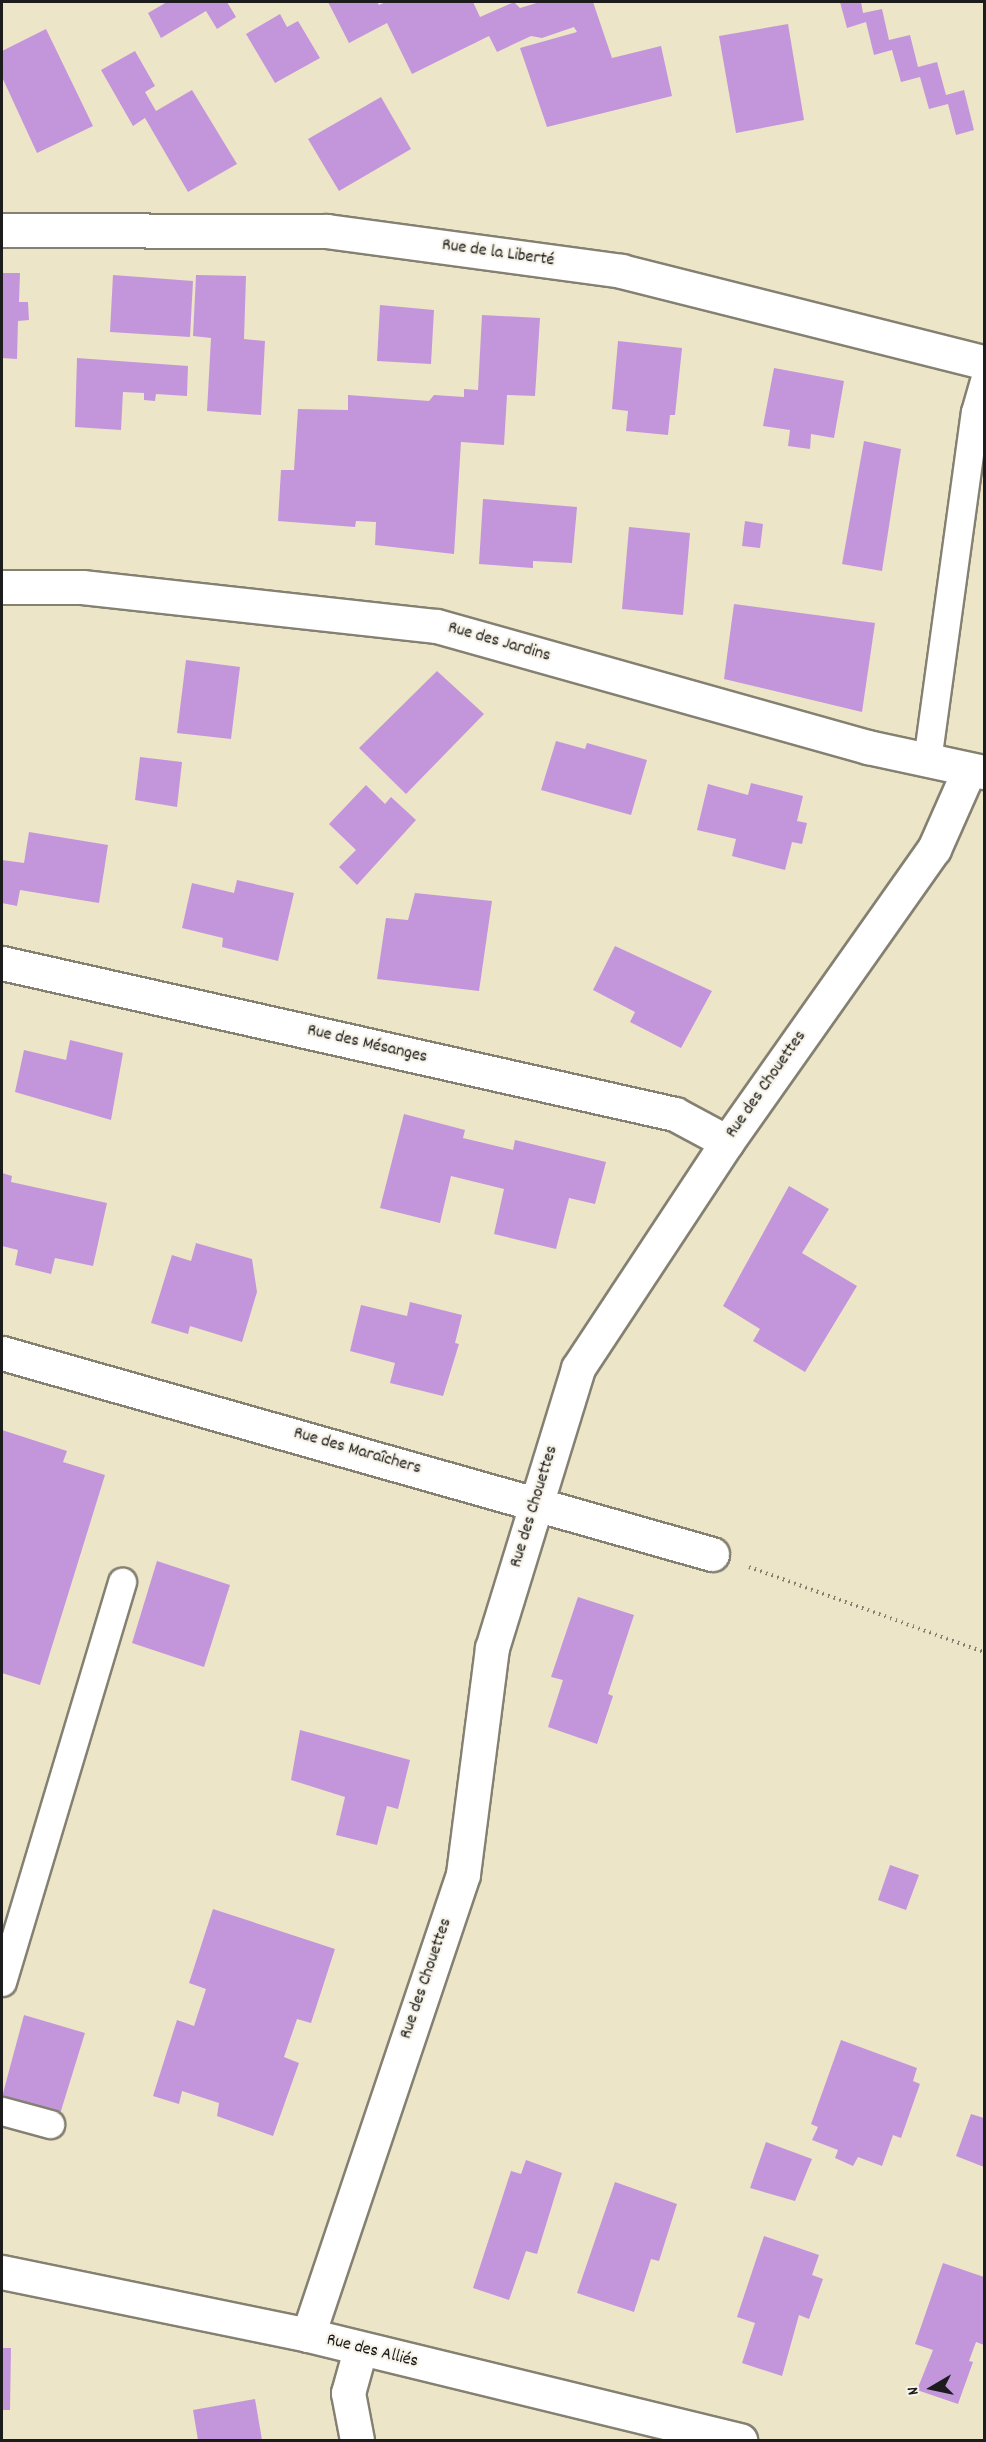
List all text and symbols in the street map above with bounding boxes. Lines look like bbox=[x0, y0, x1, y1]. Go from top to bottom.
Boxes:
street label: Rue de la Liberté bbox=[440, 235, 556, 273]
street label: Rue des Jardins bbox=[445, 618, 553, 668]
street label: Rue des Mésanges bbox=[305, 1021, 429, 1069]
street label: Rue des Chouettes bbox=[722, 1027, 812, 1143]
street label: Rue des Maraîchers bbox=[291, 1423, 423, 1481]
street label: Rue des Chouettes bbox=[506, 1443, 564, 1571]
street label: Rue des Chouettes bbox=[396, 1916, 458, 2042]
street label: Rue des Alliés bbox=[324, 2330, 420, 2374]
north arrow bbox=[902, 2358, 962, 2418]
text: N bbox=[902, 2385, 926, 2397]

